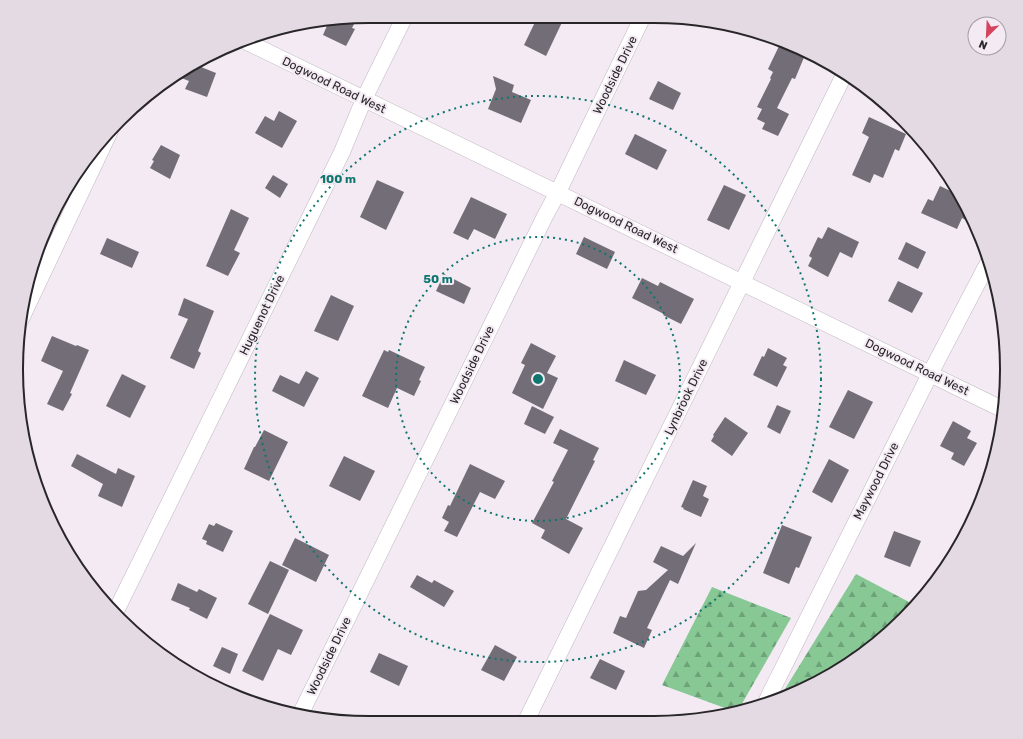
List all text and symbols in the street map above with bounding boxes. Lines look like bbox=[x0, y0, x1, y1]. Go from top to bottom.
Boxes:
north arrow bbox=[967, 16, 1007, 56]
street label: Woodside Drive bbox=[590, 33, 640, 116]
text: N bbox=[977, 37, 989, 52]
street label: Dogwood Road West bbox=[280, 54, 388, 116]
text: 100 m bbox=[320, 172, 356, 186]
street label: Dogwood Road West bbox=[572, 194, 680, 256]
street label: Huguenot Drive bbox=[237, 272, 288, 357]
text: 50 m bbox=[423, 272, 453, 286]
street label: Woodside Drive bbox=[447, 323, 497, 406]
street label: Dogwood Road West bbox=[863, 336, 971, 398]
street label: Lynbrook Drive bbox=[662, 356, 711, 437]
centre of rings bbox=[531, 372, 545, 386]
street label: Maywood Drive bbox=[851, 440, 902, 522]
street label: Woodside Drive bbox=[304, 614, 354, 697]

